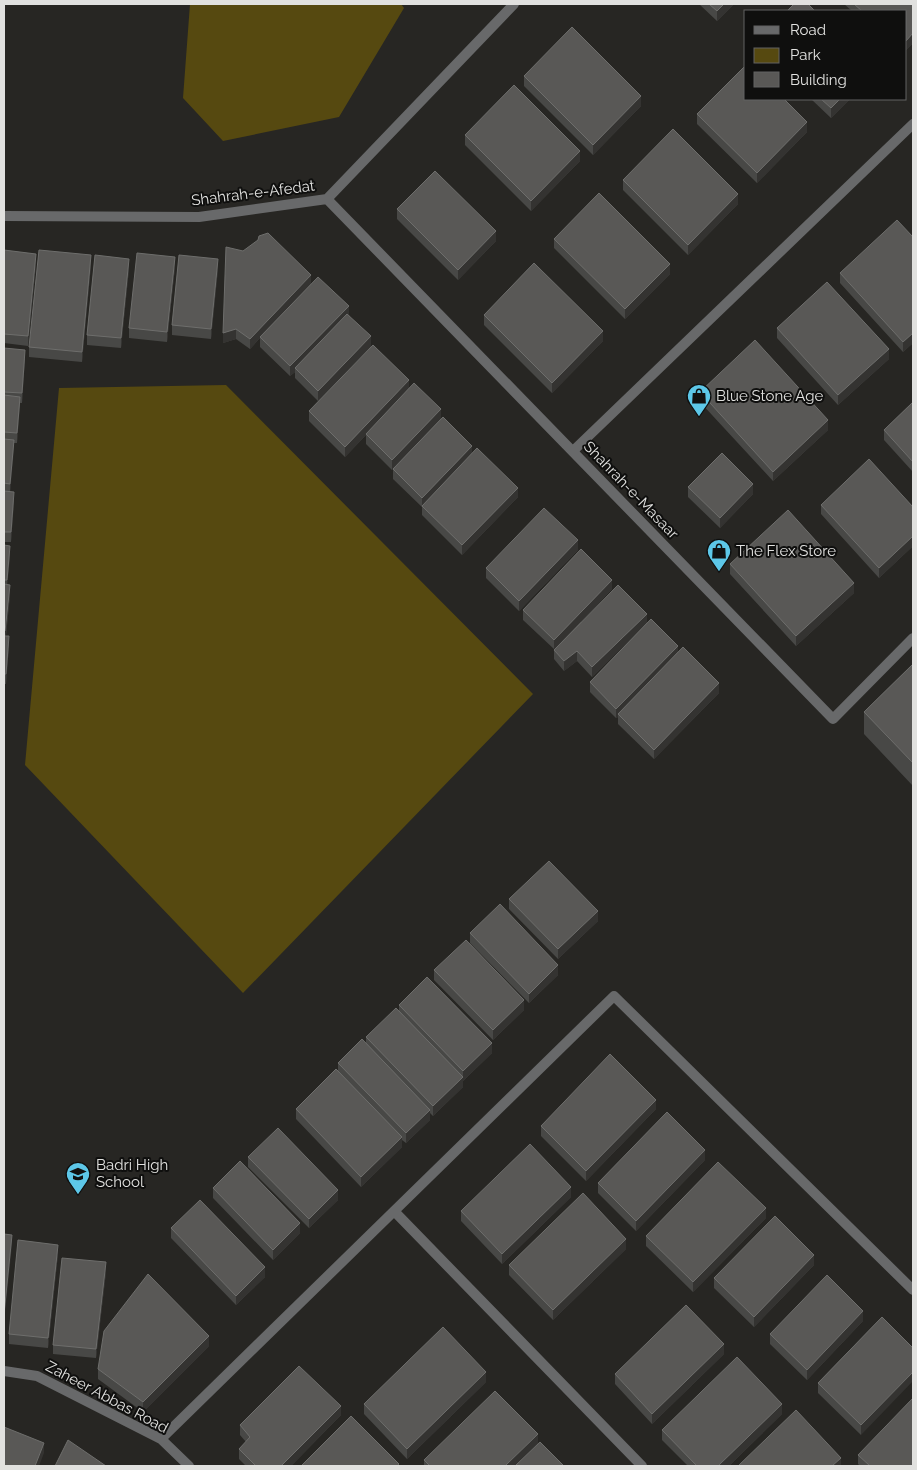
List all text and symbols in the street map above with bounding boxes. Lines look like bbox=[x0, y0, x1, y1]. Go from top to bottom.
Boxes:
legend bbox=[744, 10, 907, 100]
text: Road bbox=[790, 21, 826, 39]
text: Park bbox=[790, 46, 821, 64]
text: Building bbox=[790, 71, 847, 89]
street label: Shahrah-e-Afedat bbox=[190, 176, 316, 210]
shop icon: Blue Stone Age bbox=[686, 383, 712, 417]
place label: Blue Stone Age bbox=[716, 387, 823, 405]
street label: Shahrah-e-Masaar bbox=[580, 438, 683, 543]
shop icon: The Flex Store bbox=[706, 538, 732, 572]
place label: The Flex Store bbox=[736, 542, 836, 560]
place label: Badri High School bbox=[96, 1156, 168, 1191]
school or university icon: Badri High School bbox=[65, 1161, 91, 1195]
street label: Zaheer Abbas Road bbox=[43, 1357, 171, 1437]

